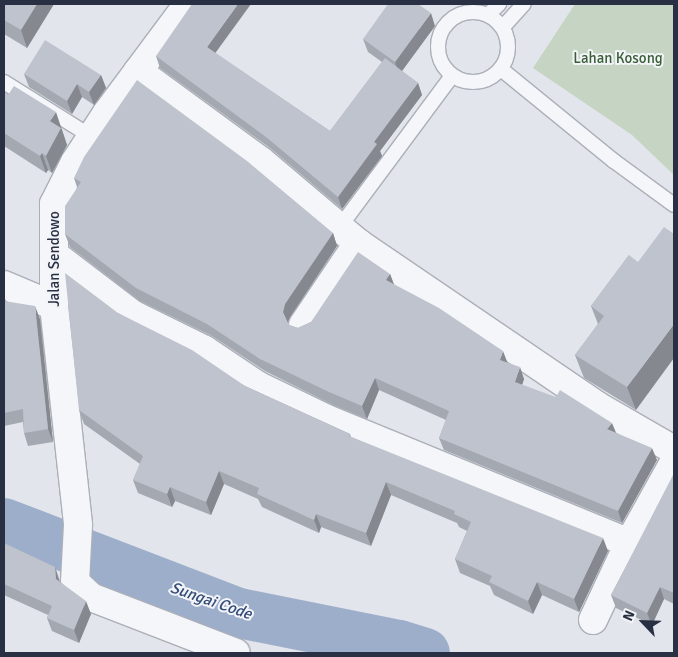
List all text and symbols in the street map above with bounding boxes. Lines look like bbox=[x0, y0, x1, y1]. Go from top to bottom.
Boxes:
park label: Lahan Kosong bbox=[573, 50, 663, 68]
street label: Jalan Sendowo bbox=[46, 211, 64, 307]
water label: Sungai Code bbox=[168, 578, 254, 624]
north arrow bbox=[618, 597, 668, 647]
text: N bbox=[619, 608, 639, 624]

